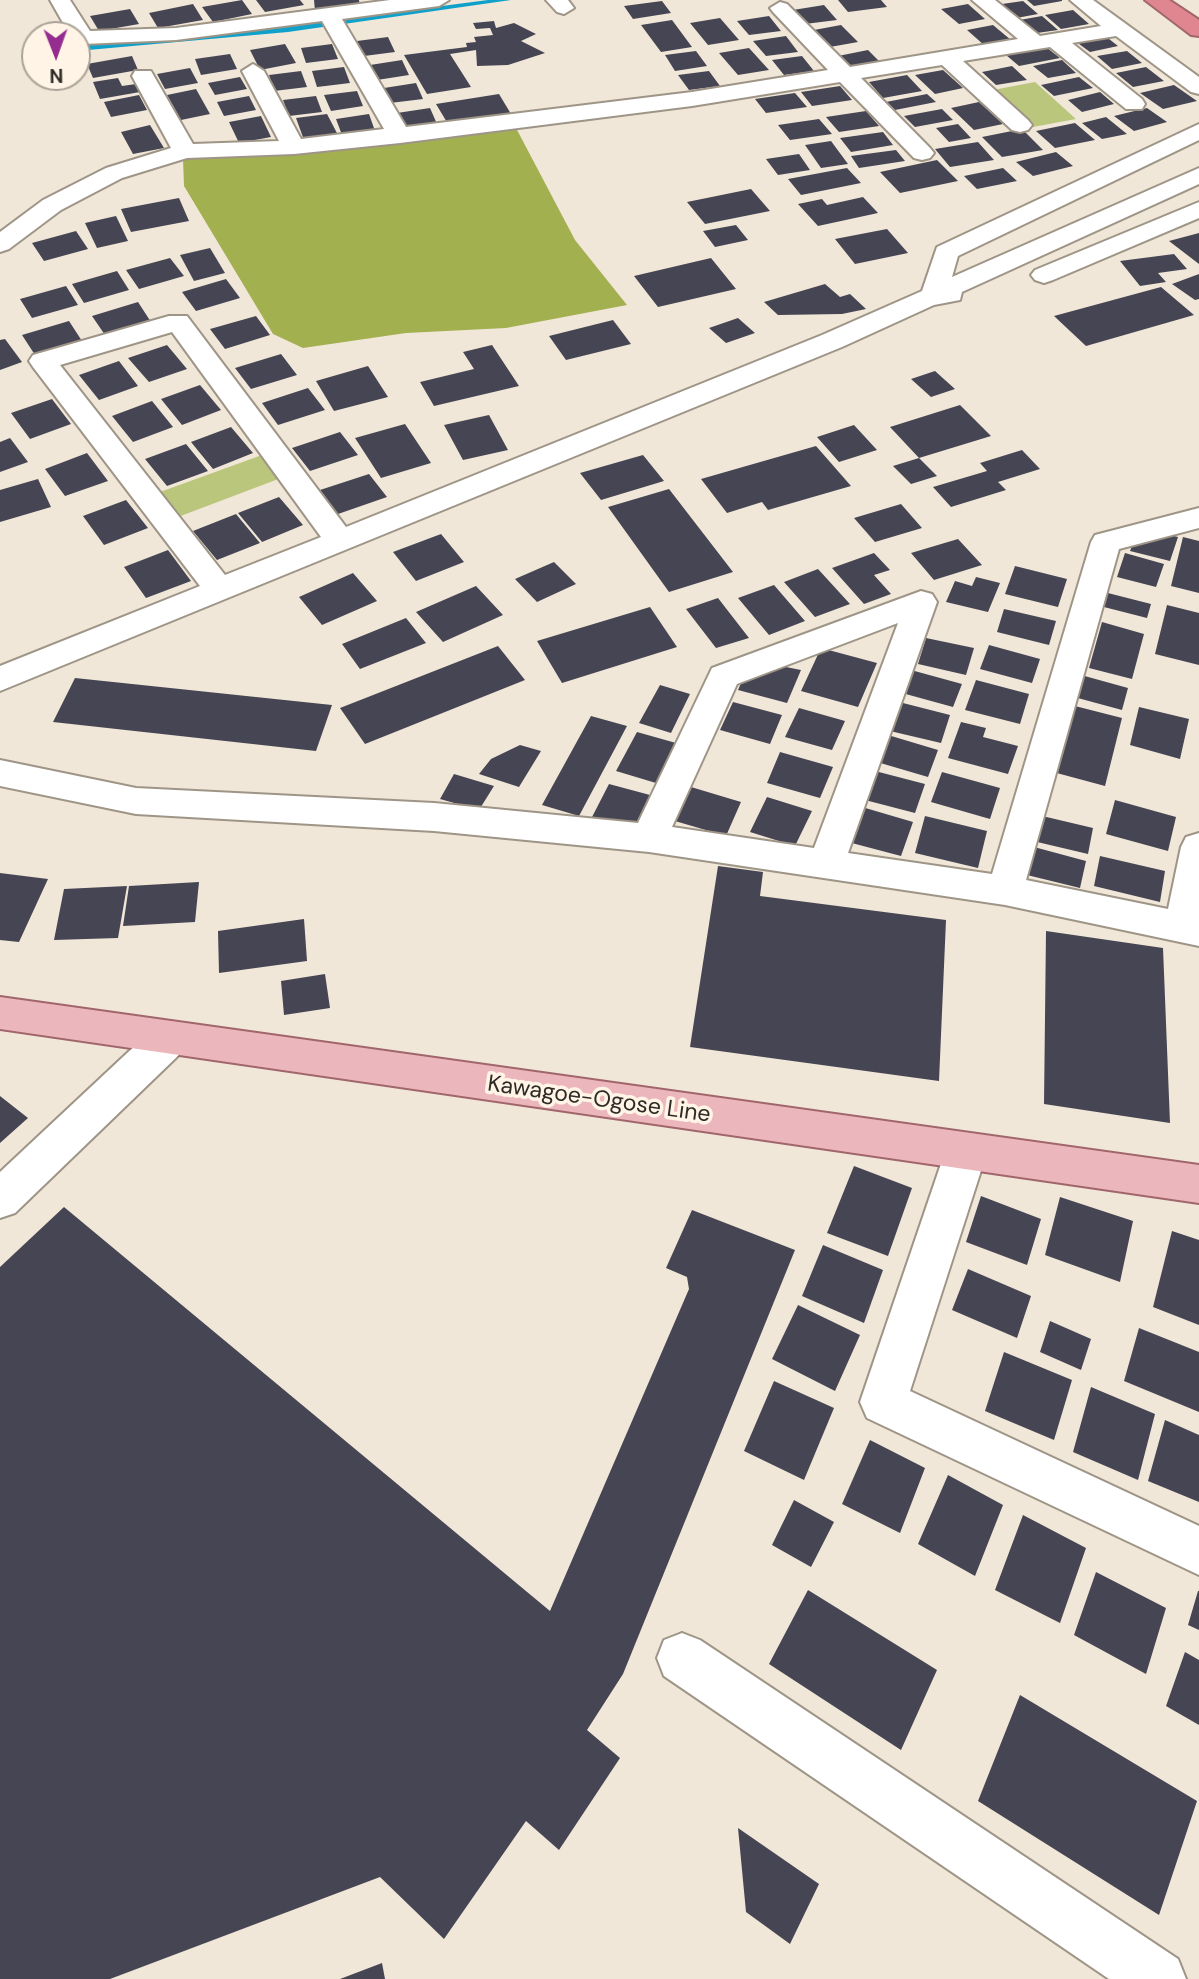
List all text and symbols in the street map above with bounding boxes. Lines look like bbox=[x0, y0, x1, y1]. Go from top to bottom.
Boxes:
north arrow bbox=[21, 21, 91, 91]
text: N bbox=[49, 63, 63, 88]
street label: Kawagoe-Ogose Line bbox=[486, 1071, 712, 1129]

